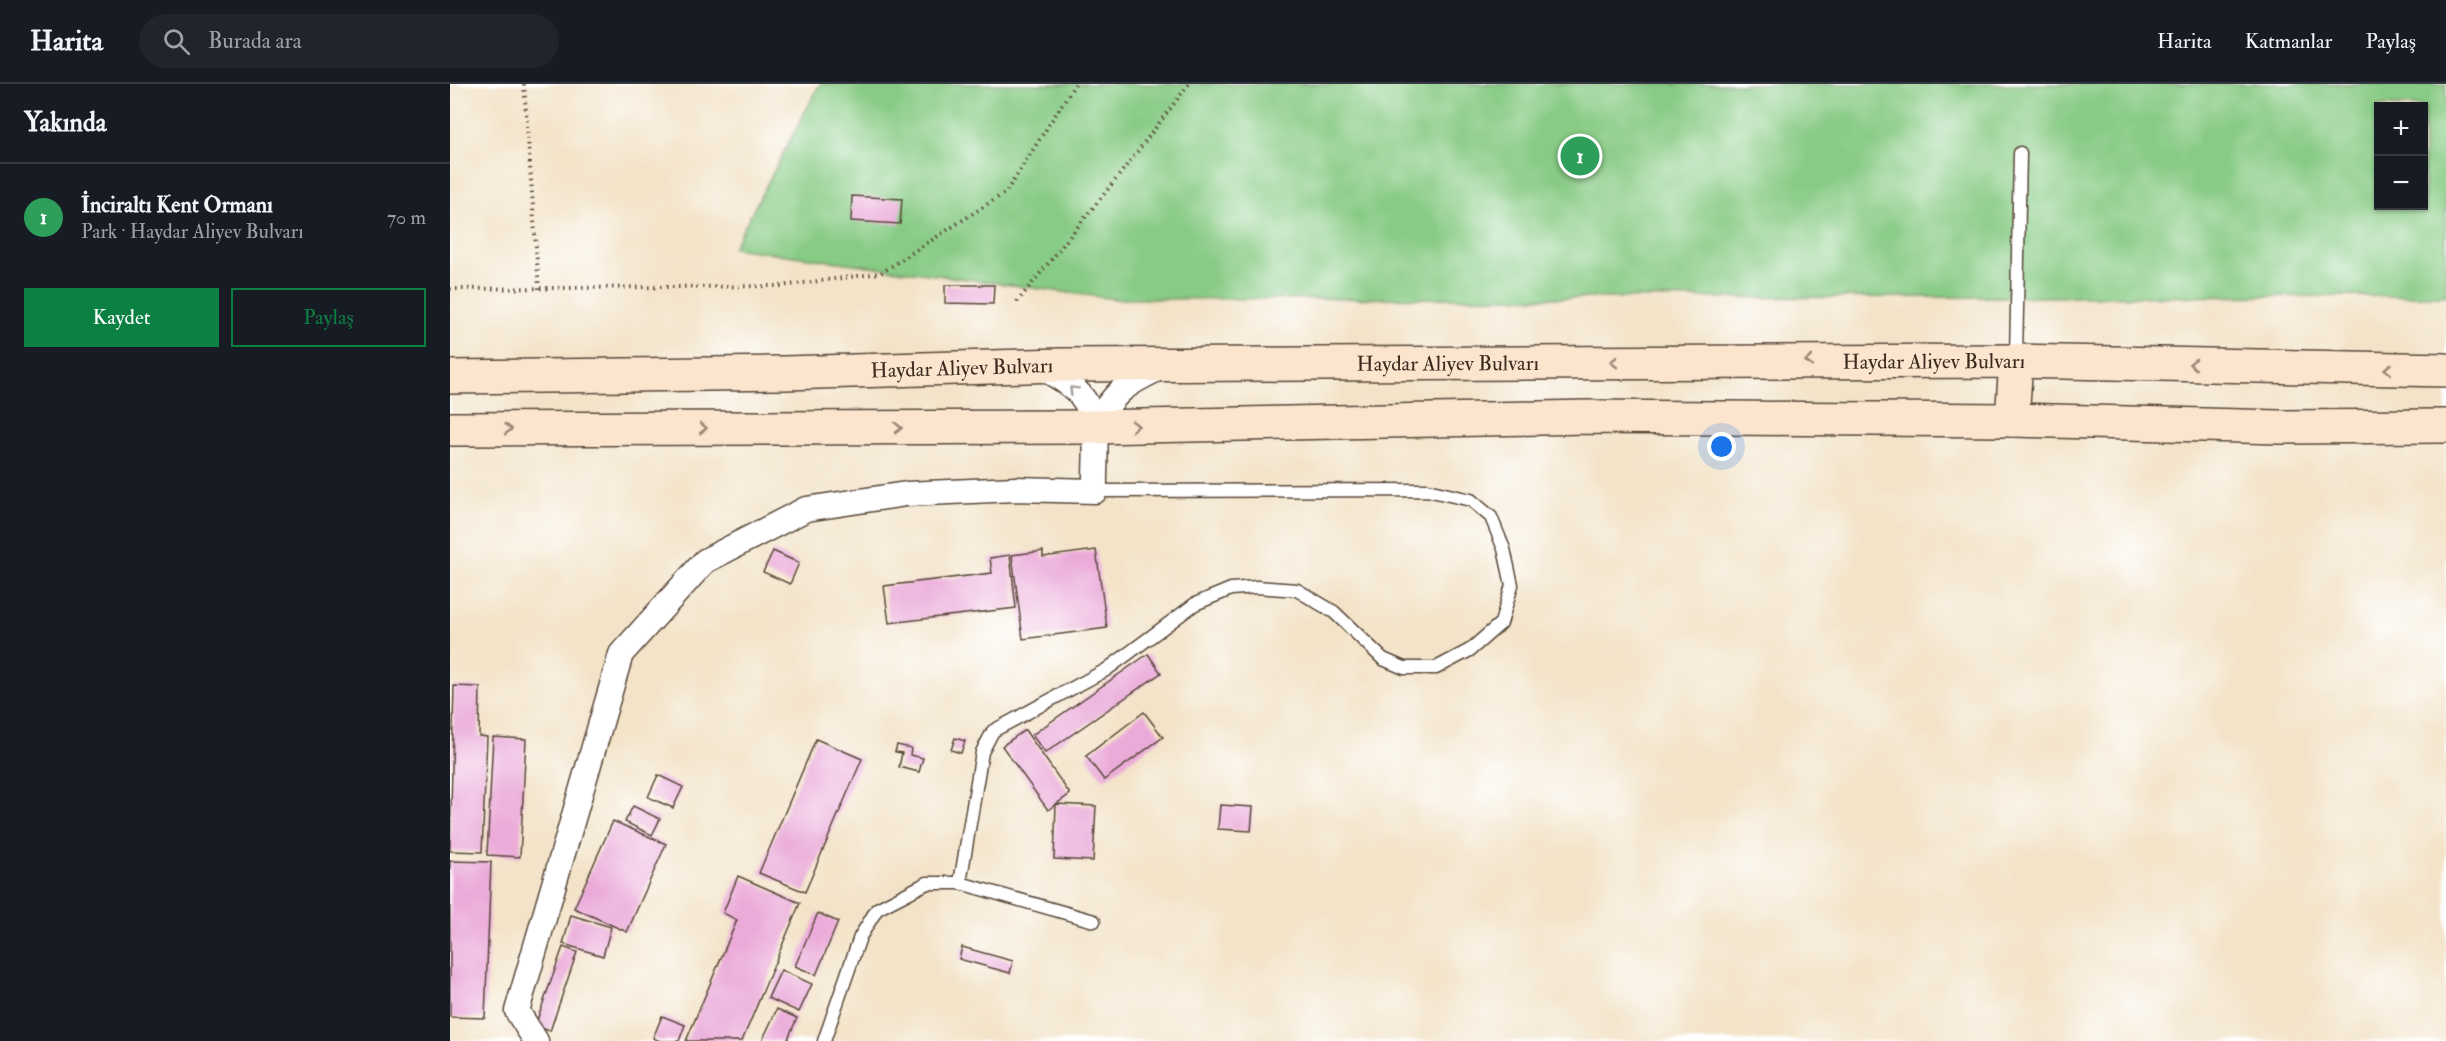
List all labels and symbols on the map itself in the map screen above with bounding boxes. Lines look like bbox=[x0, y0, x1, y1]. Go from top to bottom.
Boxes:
pin: 1 bbox=[1560, 134, 1600, 178]
street label: Haydar Aliyev Bulvarı bbox=[1843, 348, 2026, 376]
street label: Haydar Aliyev Bulvarı bbox=[1357, 350, 1540, 378]
street label: Haydar Aliyev Bulvarı bbox=[870, 352, 1054, 384]
one-way arrow bbox=[1804, 355, 1813, 367]
one-way arrow bbox=[1609, 356, 1618, 368]
one-way arrow bbox=[2188, 358, 2197, 371]
one-way arrow bbox=[2383, 363, 2392, 375]
one-way arrow bbox=[1070, 386, 1080, 397]
one-way arrow bbox=[1131, 420, 1140, 432]
one-way arrow bbox=[699, 422, 708, 434]
one-way arrow bbox=[894, 422, 903, 434]
one-way arrow bbox=[504, 423, 513, 435]
your location bbox=[1707, 432, 1736, 461]

